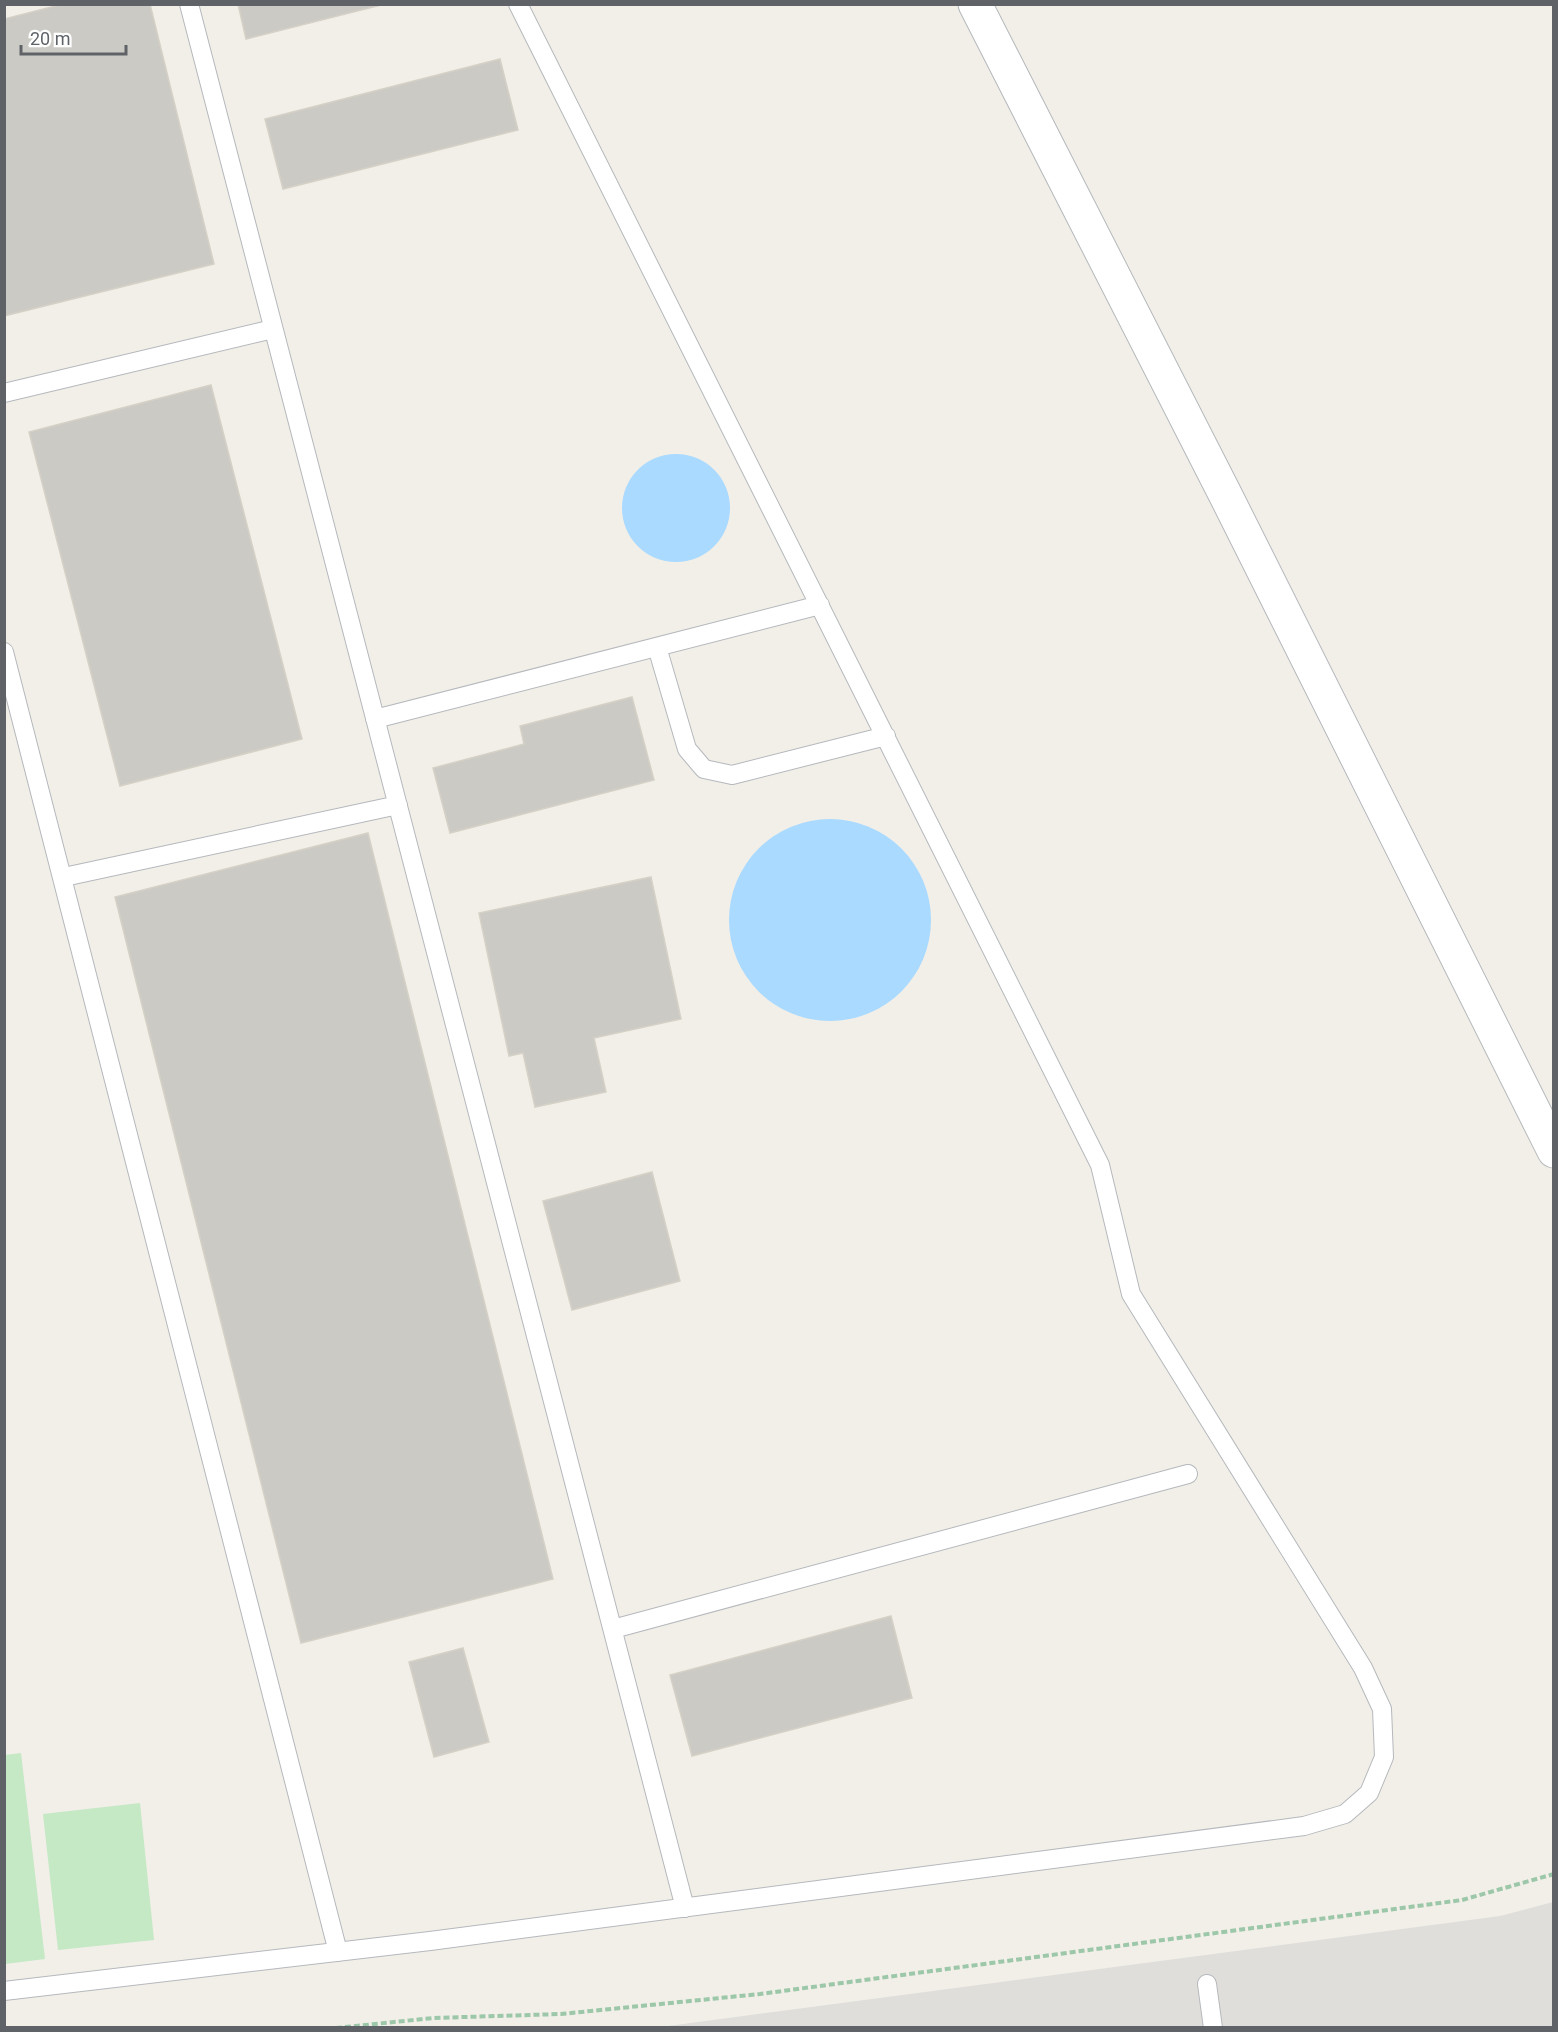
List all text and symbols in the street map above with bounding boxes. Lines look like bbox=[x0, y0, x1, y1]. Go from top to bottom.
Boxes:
scale bar bbox=[21, 18, 126, 56]
text: 20 m bbox=[30, 28, 70, 49]

